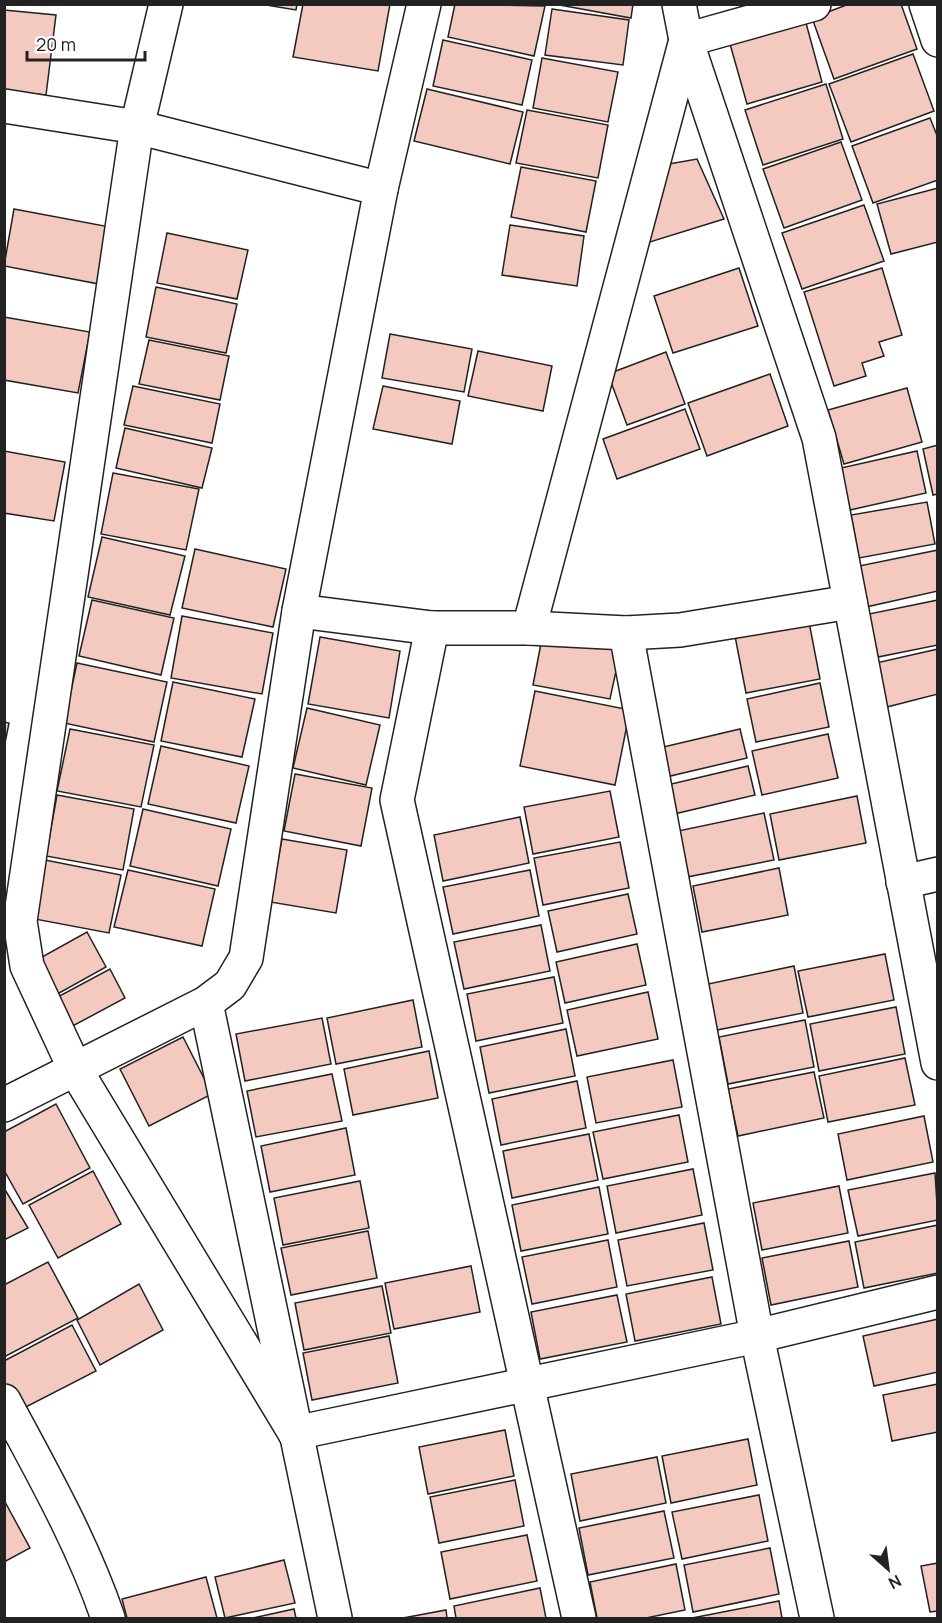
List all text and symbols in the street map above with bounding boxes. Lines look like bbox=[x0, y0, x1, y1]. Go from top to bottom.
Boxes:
scale bar bbox=[27, 24, 146, 62]
text: 20 m bbox=[36, 32, 76, 56]
north arrow bbox=[858, 1539, 918, 1599]
text: N bbox=[885, 1570, 905, 1595]

